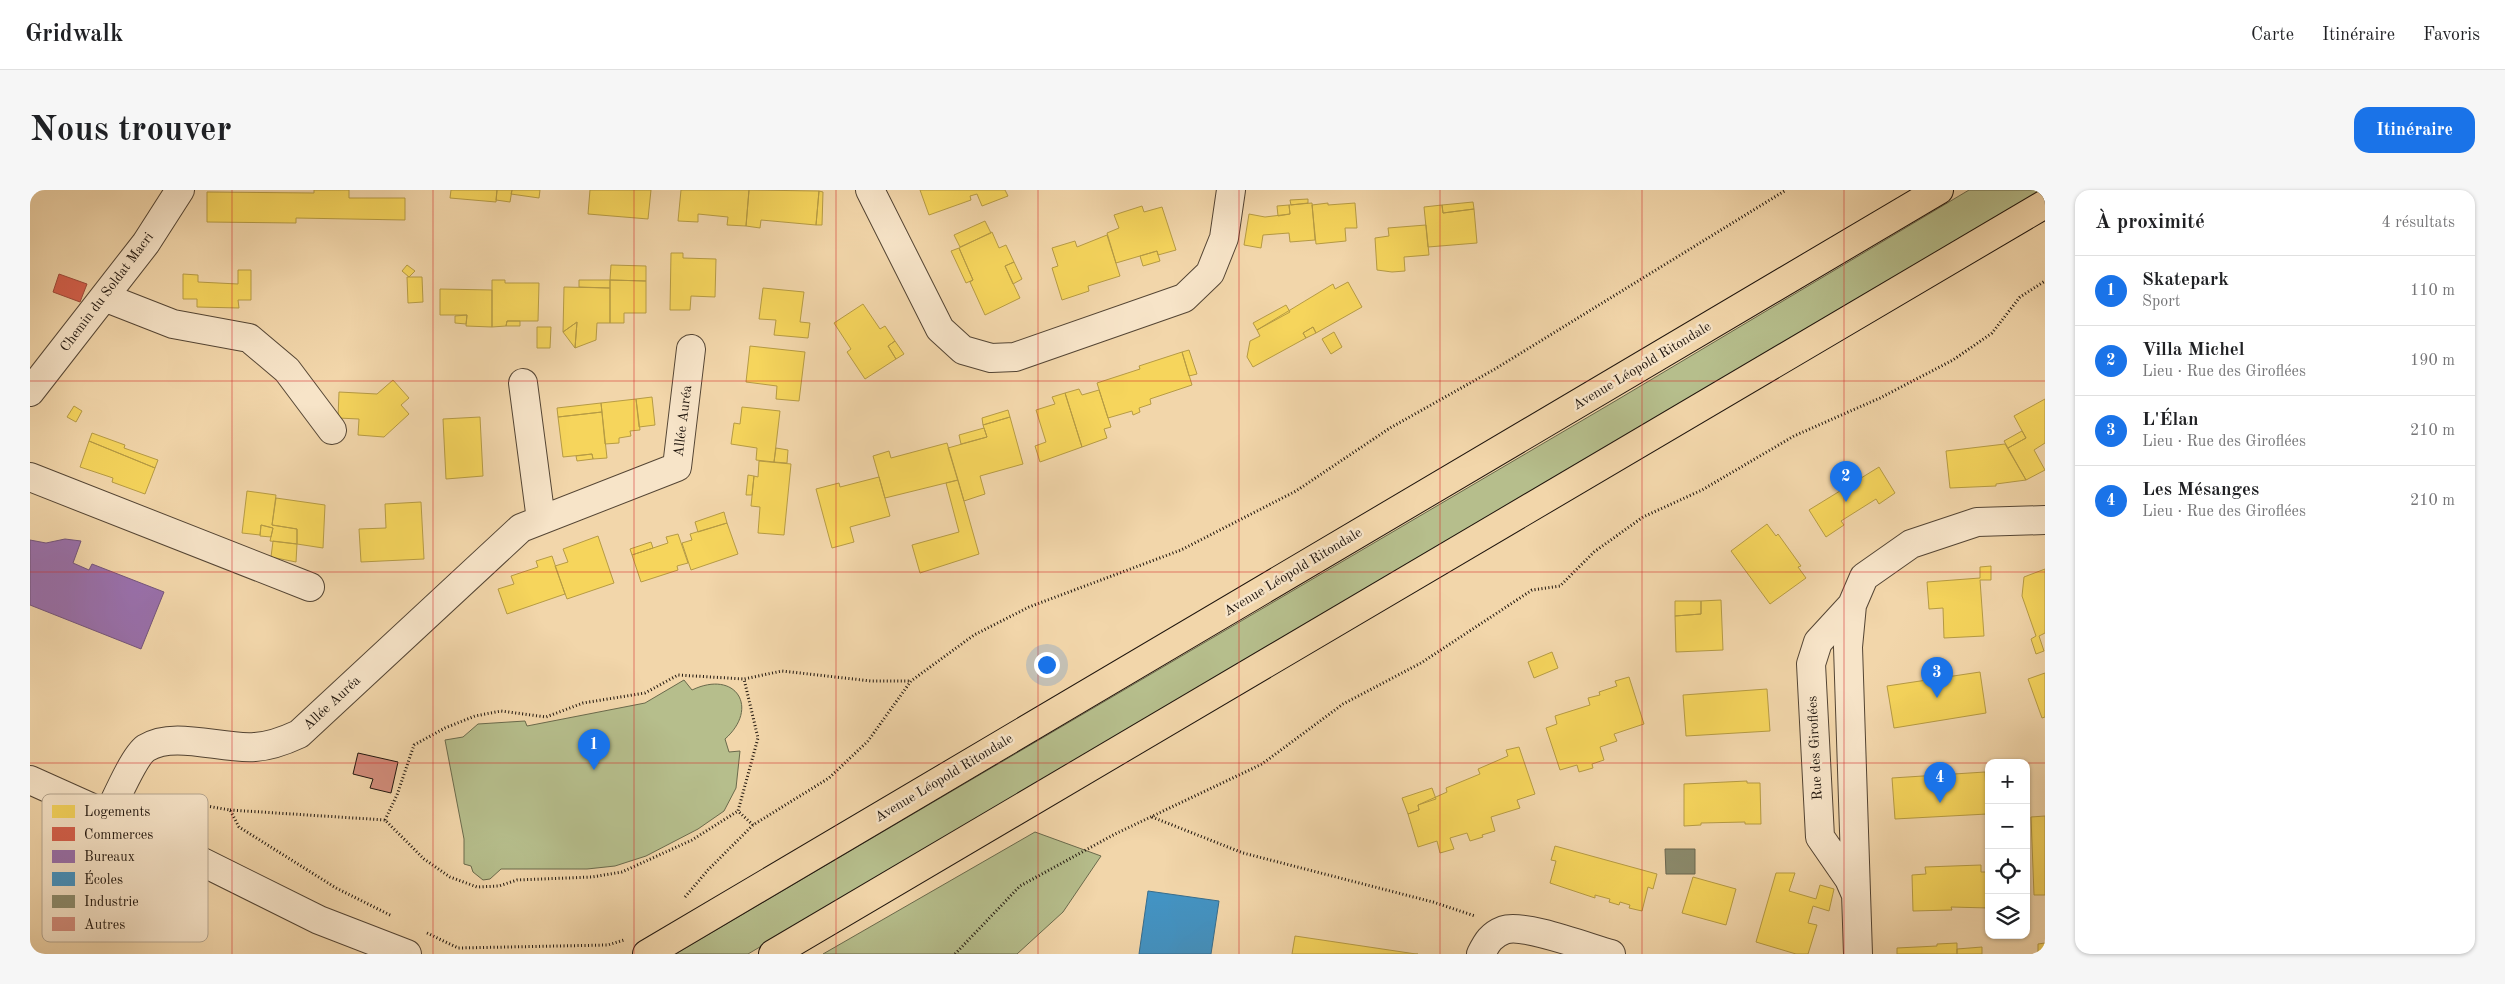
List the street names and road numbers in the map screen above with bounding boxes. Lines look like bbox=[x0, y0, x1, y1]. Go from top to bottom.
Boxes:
street label: Chemin du Soldat Macri bbox=[58, 230, 156, 354]
street label: Avenue Léopold Ritondale bbox=[1571, 319, 1713, 413]
street label: Allée Auréa bbox=[672, 384, 694, 458]
street label: Avenue Léopold Ritondale bbox=[1222, 525, 1364, 619]
street label: Allée Auréa bbox=[301, 673, 363, 733]
street label: Rue des Giroflées bbox=[1805, 695, 1825, 801]
street label: Avenue Léopold Ritondale bbox=[873, 731, 1015, 825]

